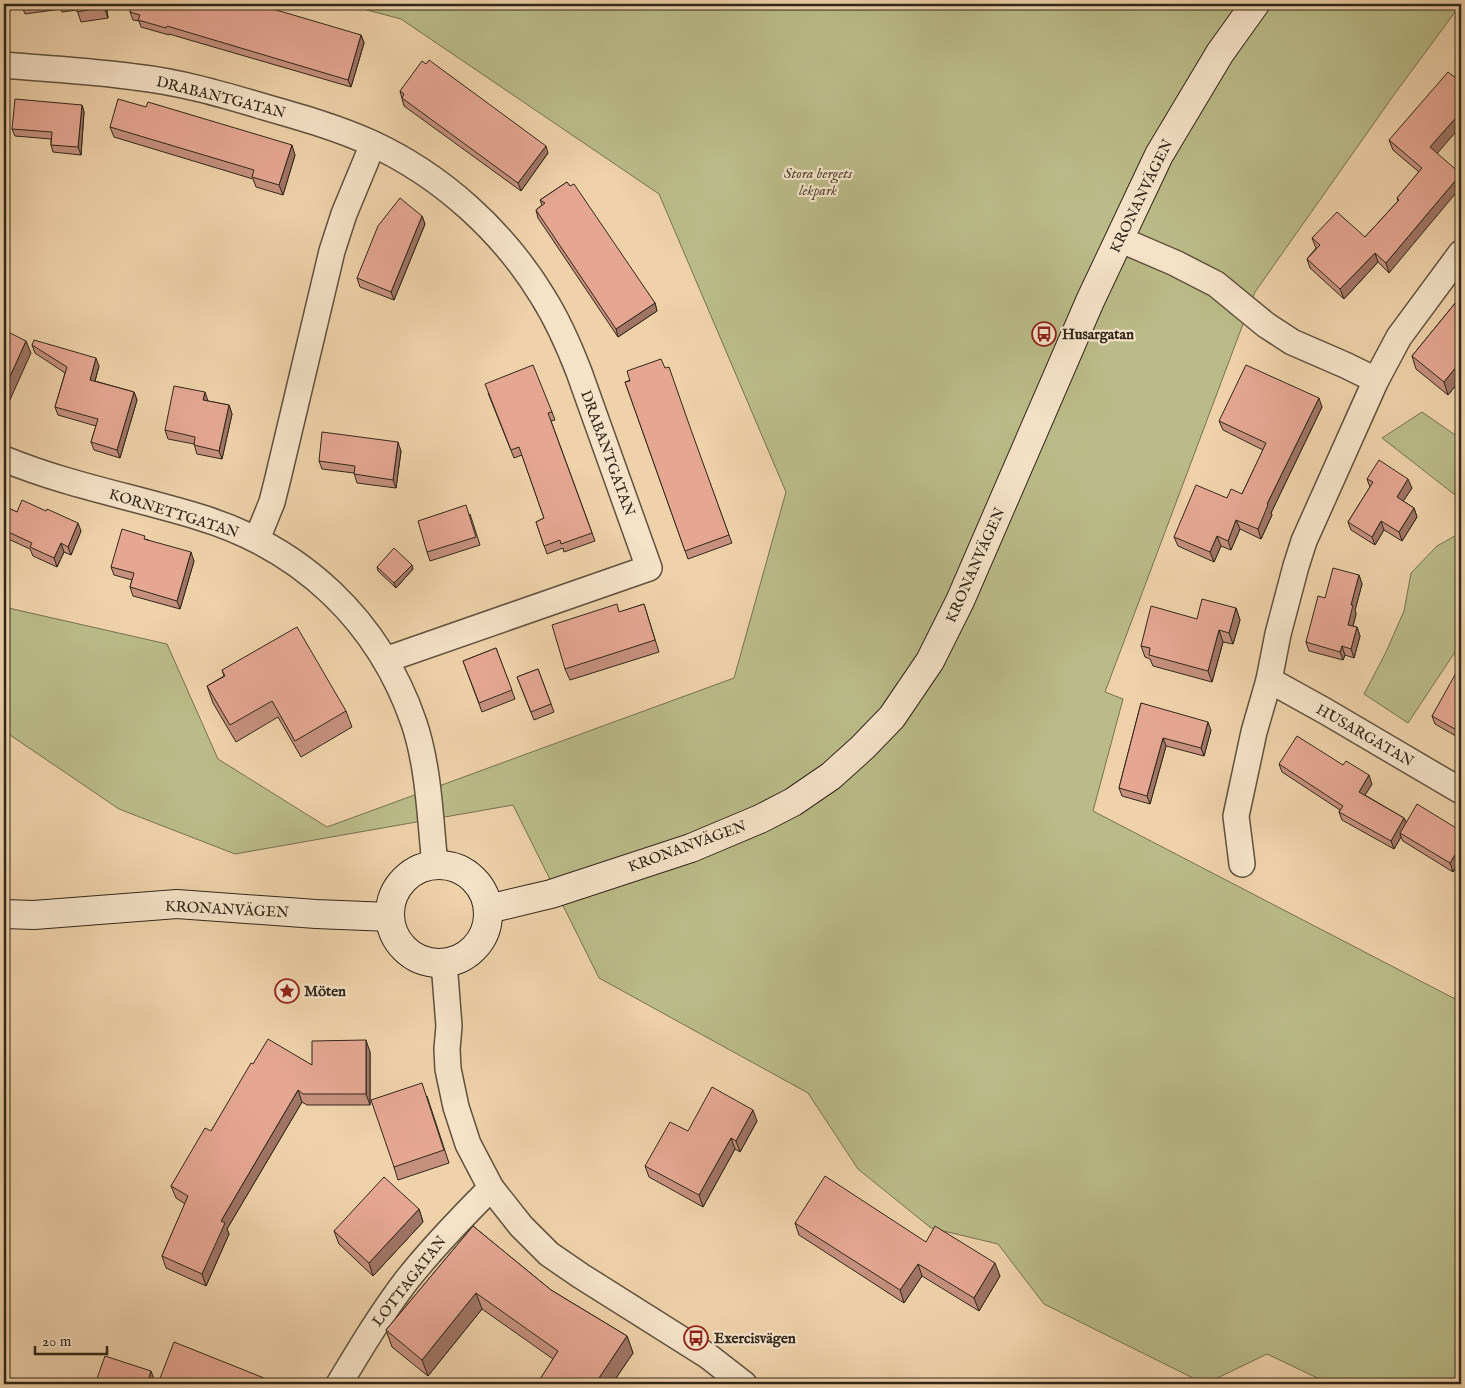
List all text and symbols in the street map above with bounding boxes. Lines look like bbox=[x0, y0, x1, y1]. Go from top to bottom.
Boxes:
street label: DRABANTGATAN bbox=[154, 72, 287, 123]
street label: KRONANVÄGEN bbox=[1106, 136, 1177, 256]
park label: Stora bergets lekpark bbox=[784, 164, 853, 200]
bus stop icon: Husargatan bbox=[1031, 321, 1057, 347]
place label: Husargatan bbox=[1062, 325, 1134, 344]
street label: DRABANTGATAN bbox=[576, 388, 639, 519]
street label: KORNETTGATAN bbox=[107, 485, 241, 542]
street label: KRONANVÄGEN bbox=[942, 505, 1009, 626]
street label: HUSARGATAN bbox=[1313, 700, 1417, 771]
street label: KRONANVÄGEN bbox=[626, 816, 749, 877]
street label: KRONANVÄGEN bbox=[164, 897, 290, 922]
place icon: Möten bbox=[274, 978, 300, 1004]
place label: Möten bbox=[304, 982, 346, 1001]
street label: LOTTAGATAN bbox=[368, 1232, 451, 1330]
scale bar bbox=[35, 1323, 108, 1355]
bus stop icon: Exercisvägen bbox=[683, 1325, 709, 1351]
place label: Exercisvägen bbox=[714, 1329, 796, 1348]
text: 20 m bbox=[42, 1332, 72, 1351]

